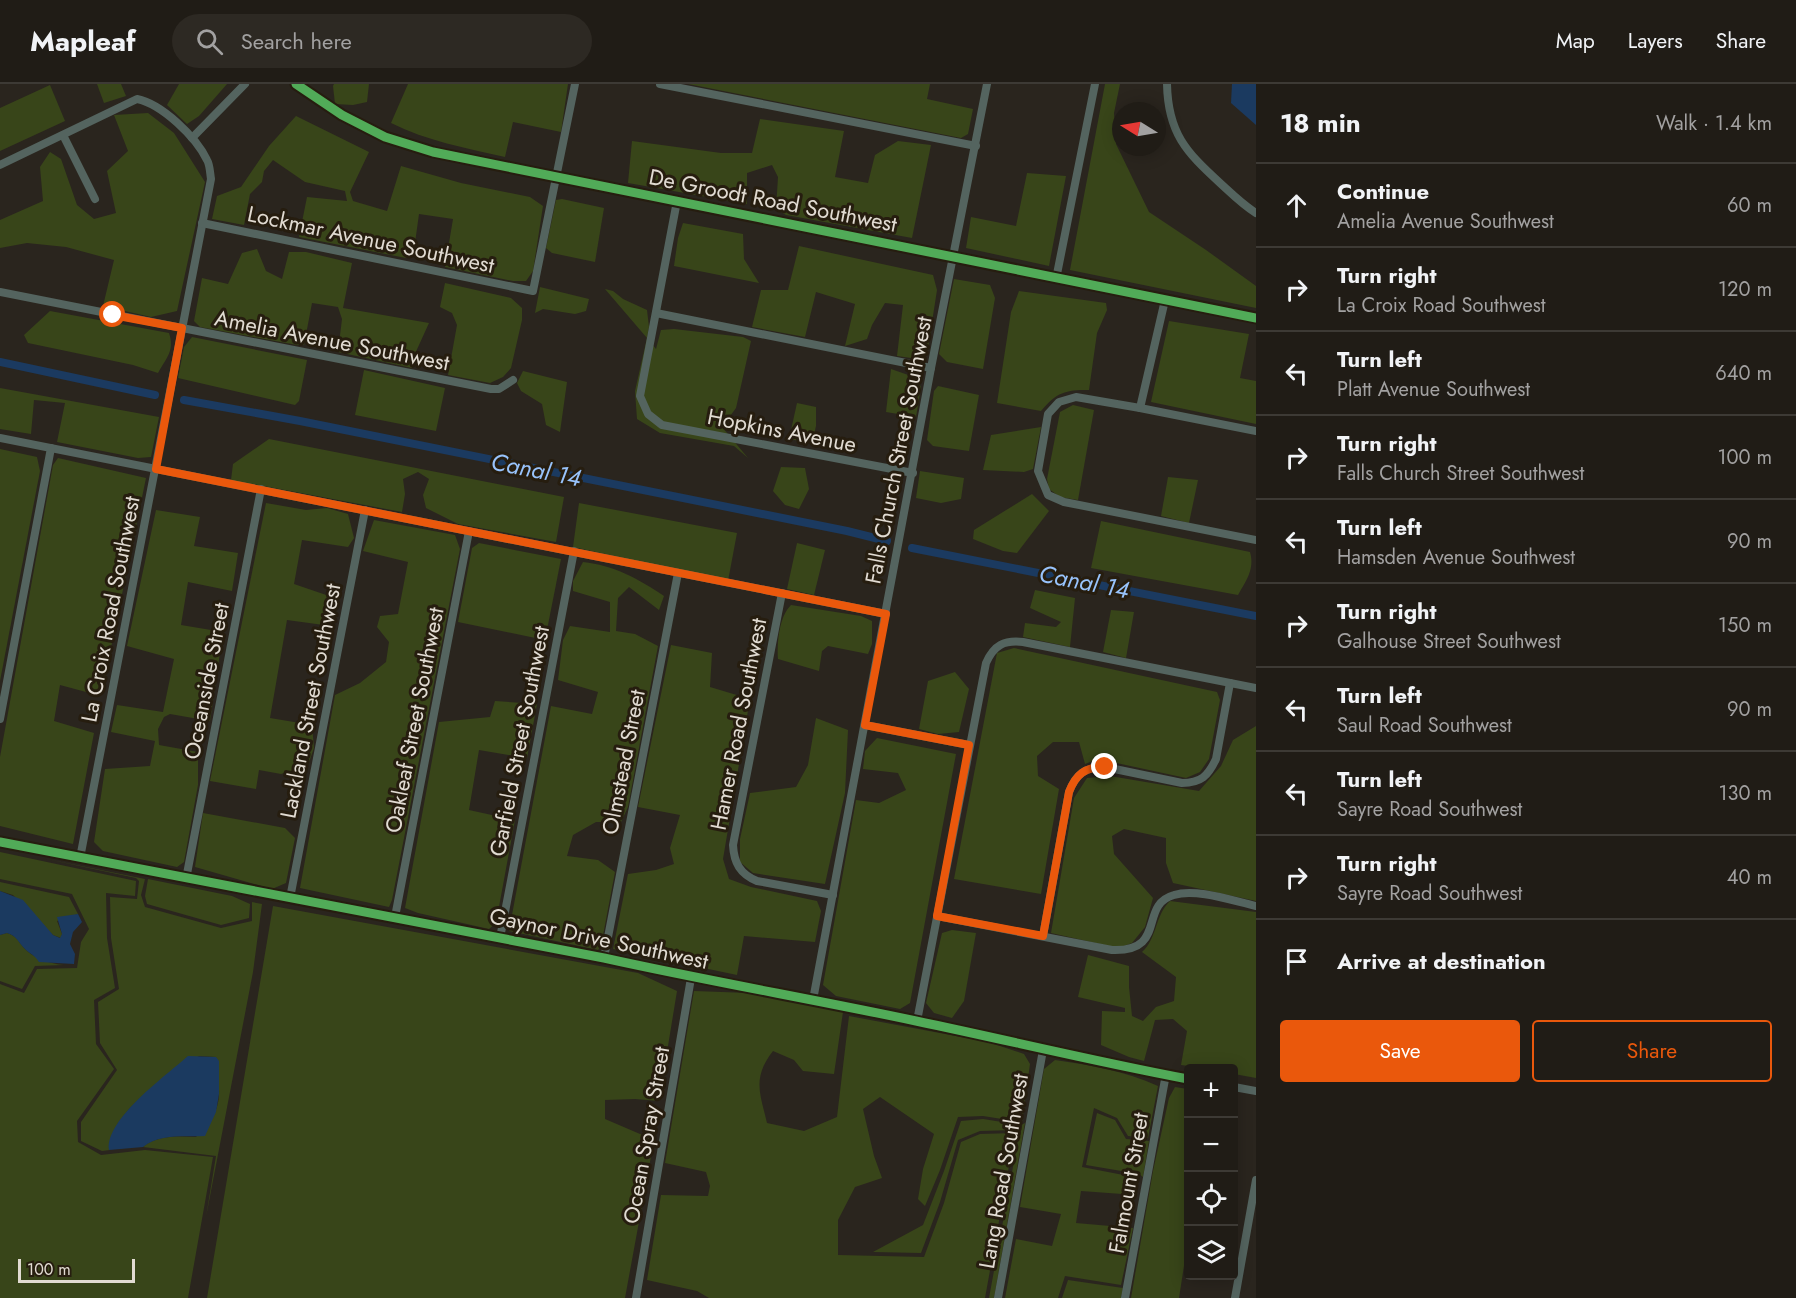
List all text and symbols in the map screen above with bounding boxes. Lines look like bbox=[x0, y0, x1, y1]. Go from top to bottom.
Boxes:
search box bbox=[172, 14, 592, 68]
text: Mapleaf bbox=[30, 21, 136, 62]
icon: search bbox=[193, 25, 226, 58]
text: Search here bbox=[241, 25, 352, 57]
text: Map bbox=[1556, 26, 1595, 56]
text: Layers bbox=[1628, 26, 1683, 56]
text: Share bbox=[1716, 26, 1766, 56]
north arrow bbox=[1112, 102, 1166, 156]
text: 18 min bbox=[1280, 104, 1361, 142]
text: Walk · 1.4 km bbox=[1656, 109, 1772, 138]
street label: De Groodt Road Southwest bbox=[646, 160, 900, 240]
text: Continue bbox=[1337, 175, 1429, 207]
icon: ahead bbox=[1280, 189, 1313, 222]
text: 60 m bbox=[1727, 191, 1772, 220]
street label: Lockmar Avenue Southwest bbox=[245, 197, 498, 281]
text: Amelia Avenue Southwest bbox=[1337, 207, 1554, 236]
text: Turn right bbox=[1337, 259, 1437, 291]
icon: right bbox=[1280, 273, 1313, 306]
text: 120 m bbox=[1718, 275, 1772, 304]
text: La Croix Road Southwest bbox=[1337, 291, 1546, 320]
route start bbox=[99, 301, 125, 327]
street label: Amelia Avenue Southwest bbox=[212, 302, 453, 379]
street label: Falls Church Street Southwest bbox=[856, 313, 940, 587]
text: Turn left bbox=[1337, 343, 1422, 375]
icon: left bbox=[1280, 357, 1313, 390]
text: 640 m bbox=[1715, 359, 1772, 388]
text: Platt Avenue Southwest bbox=[1337, 375, 1530, 404]
street label: Hopkins Avenue bbox=[705, 400, 859, 460]
text: Turn right bbox=[1337, 427, 1437, 459]
icon: right bbox=[1280, 441, 1313, 474]
text: 100 m bbox=[1717, 443, 1772, 472]
water label: Canal 14 bbox=[488, 444, 585, 495]
text: Falls Church Street Southwest bbox=[1337, 459, 1584, 488]
street label: La Croix Road Southwest bbox=[72, 493, 148, 725]
text: Turn left bbox=[1337, 511, 1422, 543]
icon: left bbox=[1280, 525, 1313, 558]
text: 90 m bbox=[1727, 527, 1772, 556]
text: Hamsden Avenue Southwest bbox=[1337, 543, 1575, 572]
water label: Canal 14 bbox=[1036, 556, 1133, 607]
street label: Lackland Street Southwest bbox=[272, 580, 349, 821]
text: Turn right bbox=[1337, 595, 1437, 627]
street label: Oceanside Street bbox=[175, 599, 237, 762]
street label: Oakleaf Street Southwest bbox=[376, 604, 452, 835]
icon: right bbox=[1280, 609, 1313, 642]
text: 150 m bbox=[1718, 611, 1772, 640]
street label: Hamer Road Southwest bbox=[702, 614, 774, 833]
street label: Garfield Street Southwest bbox=[481, 622, 557, 859]
text: Galhouse Street Southwest bbox=[1337, 627, 1561, 656]
text: Turn left bbox=[1337, 679, 1422, 711]
street label: Olmstead Street bbox=[593, 686, 653, 837]
icon: left bbox=[1280, 693, 1313, 726]
text: 90 m bbox=[1727, 695, 1772, 724]
text: Saul Road Southwest bbox=[1337, 711, 1512, 740]
route end bbox=[1091, 753, 1117, 779]
text: Turn left bbox=[1337, 763, 1422, 795]
icon: left bbox=[1280, 777, 1313, 810]
text: 130 m bbox=[1718, 779, 1772, 808]
text: Sayre Road Southwest bbox=[1337, 795, 1522, 824]
text: Turn right bbox=[1337, 847, 1437, 879]
icon: right bbox=[1280, 861, 1313, 894]
text: 40 m bbox=[1727, 863, 1772, 892]
text: Sayre Road Southwest bbox=[1337, 879, 1522, 908]
street label: Gaynor Drive Southwest bbox=[487, 899, 712, 977]
icon: arrive bbox=[1280, 945, 1313, 978]
text: Arrive at destination bbox=[1337, 945, 1546, 977]
button: Save bbox=[1280, 1020, 1520, 1082]
button: Share bbox=[1532, 1020, 1772, 1082]
street label: Ocean Spray Street bbox=[615, 1043, 677, 1226]
map controls bbox=[1184, 1064, 1238, 1280]
button: + bbox=[1184, 1064, 1238, 1118]
street label: Lang Road Southwest bbox=[970, 1070, 1036, 1271]
street label: Falmount Street bbox=[1100, 1109, 1156, 1256]
button: − bbox=[1184, 1118, 1238, 1172]
button: locate bbox=[1184, 1172, 1238, 1226]
button: layers bbox=[1184, 1226, 1238, 1280]
scale bar bbox=[18, 1256, 135, 1284]
text: 100 m bbox=[27, 1258, 71, 1281]

